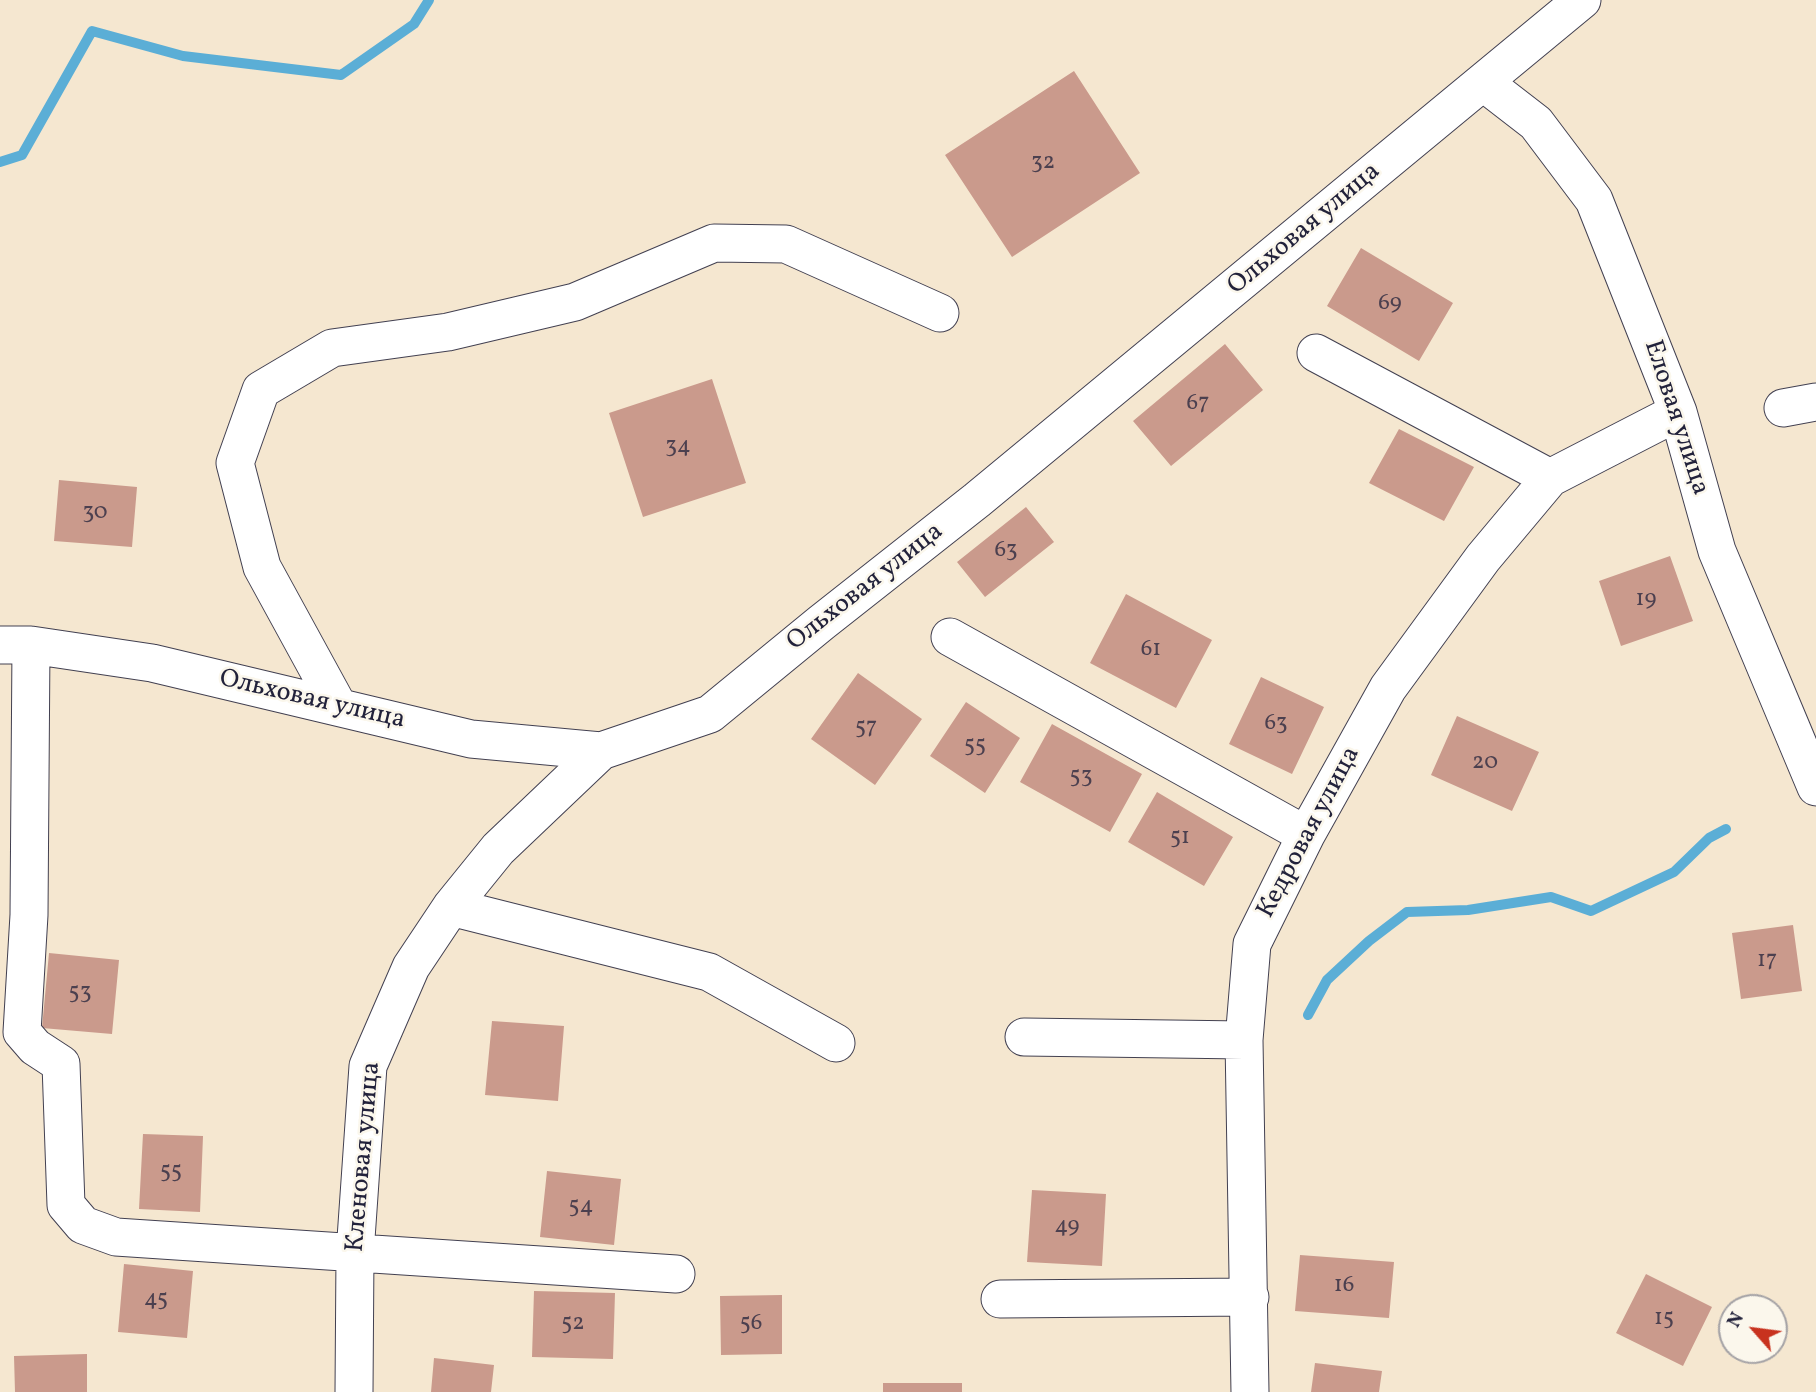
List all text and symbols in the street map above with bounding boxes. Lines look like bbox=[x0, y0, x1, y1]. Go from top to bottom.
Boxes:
house number: 32 bbox=[1031, 150, 1055, 178]
street label: Ольховая улица bbox=[1222, 157, 1388, 303]
house number: 69 bbox=[1378, 291, 1402, 319]
street label: Еловая улица bbox=[1635, 337, 1715, 499]
house number: 67 bbox=[1187, 391, 1209, 419]
house number: 34 bbox=[665, 434, 691, 462]
house number: 30 bbox=[82, 500, 108, 528]
street label: Ольховая улица bbox=[782, 517, 950, 659]
house number: 63 bbox=[994, 538, 1018, 566]
house number: 19 bbox=[1636, 587, 1656, 615]
house number: 61 bbox=[1141, 637, 1161, 665]
street label: Ольховая улица bbox=[216, 664, 408, 738]
house number: 63 bbox=[1264, 711, 1288, 739]
house number: 57 bbox=[855, 715, 877, 743]
house number: 55 bbox=[964, 733, 986, 761]
street label: Кедровая улица bbox=[1252, 742, 1368, 924]
house number: 20 bbox=[1472, 750, 1498, 778]
house number: 53 bbox=[1070, 764, 1092, 792]
house number: 51 bbox=[1170, 825, 1190, 853]
house number: 17 bbox=[1757, 948, 1777, 976]
house number: 53 bbox=[69, 980, 91, 1008]
street label: Кленовая улица bbox=[341, 1060, 389, 1254]
house number: 55 bbox=[160, 1159, 182, 1187]
house number: 54 bbox=[569, 1194, 593, 1222]
house number: 49 bbox=[1055, 1214, 1079, 1242]
house number: 16 bbox=[1334, 1273, 1354, 1301]
house number: 45 bbox=[144, 1287, 168, 1315]
north arrow bbox=[1718, 1294, 1788, 1364]
house number: 15 bbox=[1654, 1306, 1674, 1334]
text: N bbox=[1722, 1308, 1751, 1332]
house number: 52 bbox=[561, 1311, 585, 1339]
house number: 56 bbox=[740, 1311, 762, 1339]

